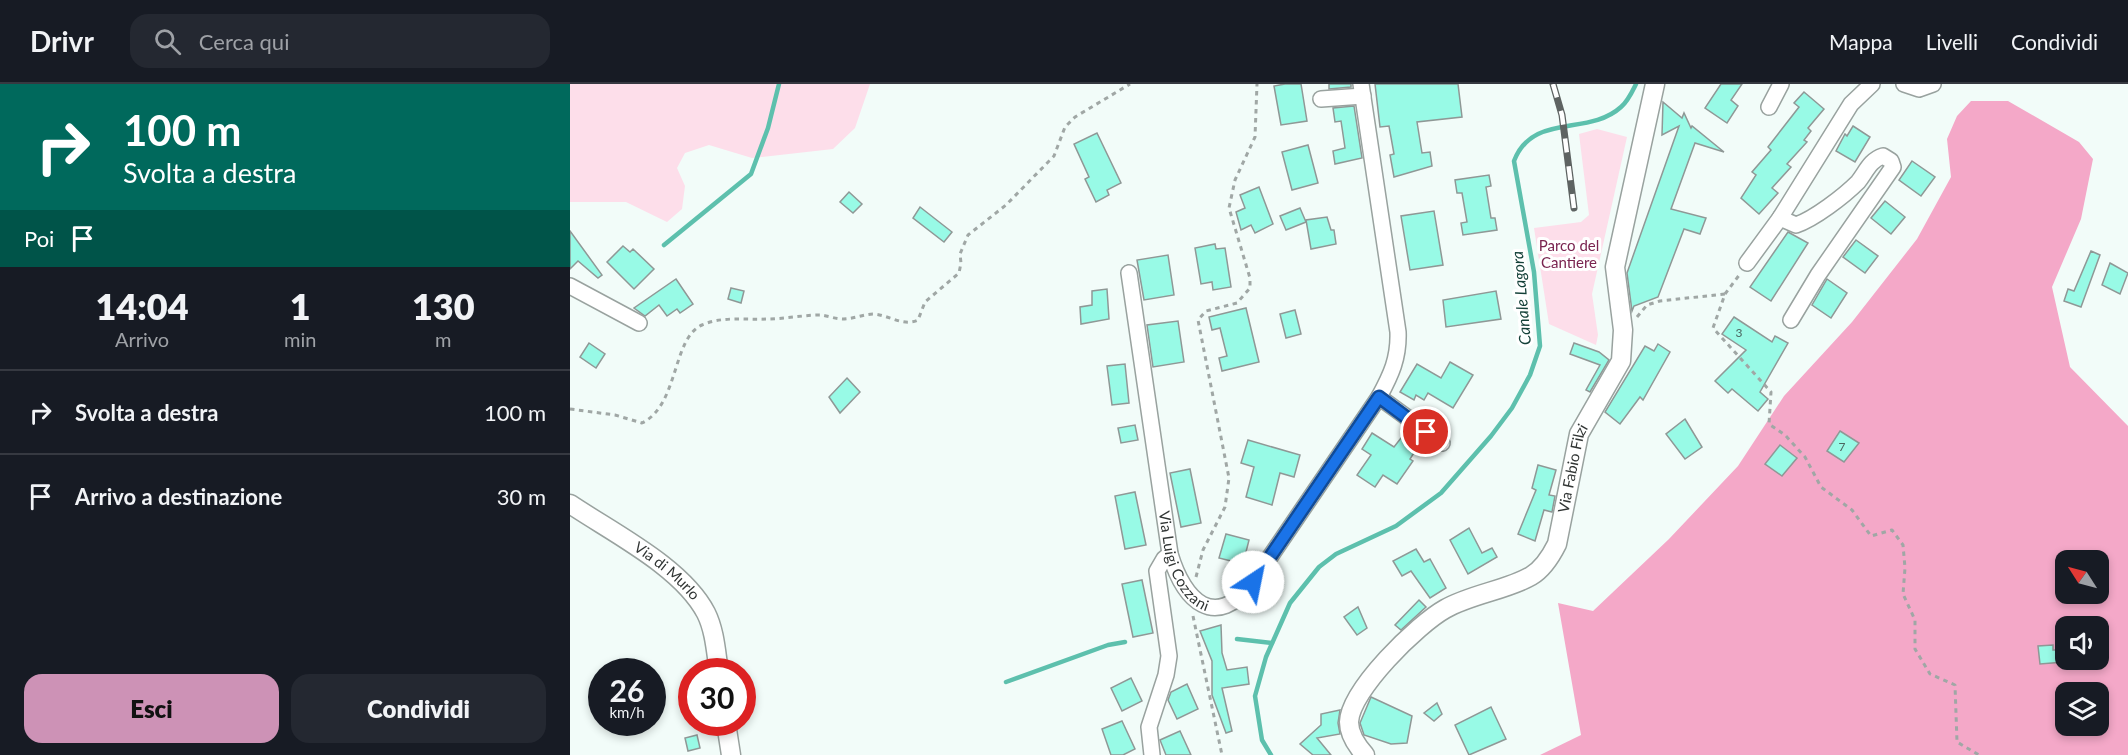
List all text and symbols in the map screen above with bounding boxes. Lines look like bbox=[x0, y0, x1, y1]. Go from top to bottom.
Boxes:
search box bbox=[130, 14, 550, 68]
text: Drivr bbox=[30, 24, 94, 58]
icon: search bbox=[151, 25, 184, 58]
text: Cerca qui bbox=[199, 28, 289, 55]
text: Mappa bbox=[1829, 29, 1893, 54]
text: Livelli bbox=[1926, 29, 1978, 54]
text: Condividi bbox=[2011, 29, 2098, 54]
text: 100 m bbox=[123, 105, 241, 155]
icon: right bbox=[24, 108, 102, 186]
text: Svolta a destra bbox=[123, 156, 296, 189]
icon: arrive bbox=[66, 222, 99, 255]
text: Poi bbox=[24, 225, 54, 252]
park label: Parco del Cantiere bbox=[1539, 236, 1599, 271]
water label: Canale Lagora bbox=[1507, 250, 1534, 346]
text: 14:04 bbox=[95, 284, 189, 328]
text: 1 bbox=[290, 284, 311, 328]
text: 130 bbox=[412, 284, 475, 328]
house number: 3 bbox=[1736, 325, 1743, 340]
text: Arrivo bbox=[115, 327, 169, 351]
text: min bbox=[284, 327, 316, 351]
text: m bbox=[435, 327, 451, 351]
icon: right bbox=[24, 396, 57, 429]
text: Svolta a destra bbox=[75, 399, 218, 426]
text: 100 m bbox=[484, 399, 546, 426]
pin bbox=[1400, 406, 1451, 457]
icon: arrive bbox=[1409, 415, 1442, 448]
street label: Via Fabio Filzi bbox=[1553, 420, 1591, 514]
house number: 7 bbox=[1839, 439, 1846, 454]
icon: arrive bbox=[24, 480, 57, 513]
text: Arrivo a destinazione bbox=[75, 483, 282, 510]
text: 30 m bbox=[497, 483, 546, 510]
street label: Via Luigi Cozzani bbox=[1156, 510, 1211, 614]
street label: Via di Murlo bbox=[631, 537, 704, 603]
position arrow bbox=[1221, 550, 1285, 614]
north arrow bbox=[2055, 550, 2109, 604]
map controls bbox=[2055, 550, 2109, 736]
button: sound bbox=[2055, 616, 2109, 670]
speed limit sign: 30 bbox=[678, 658, 756, 736]
text: 26 bbox=[610, 672, 644, 708]
button: Esci bbox=[24, 674, 279, 743]
button: Condividi bbox=[291, 674, 546, 743]
button: layers bbox=[2055, 682, 2109, 736]
text: km/h bbox=[609, 703, 645, 721]

